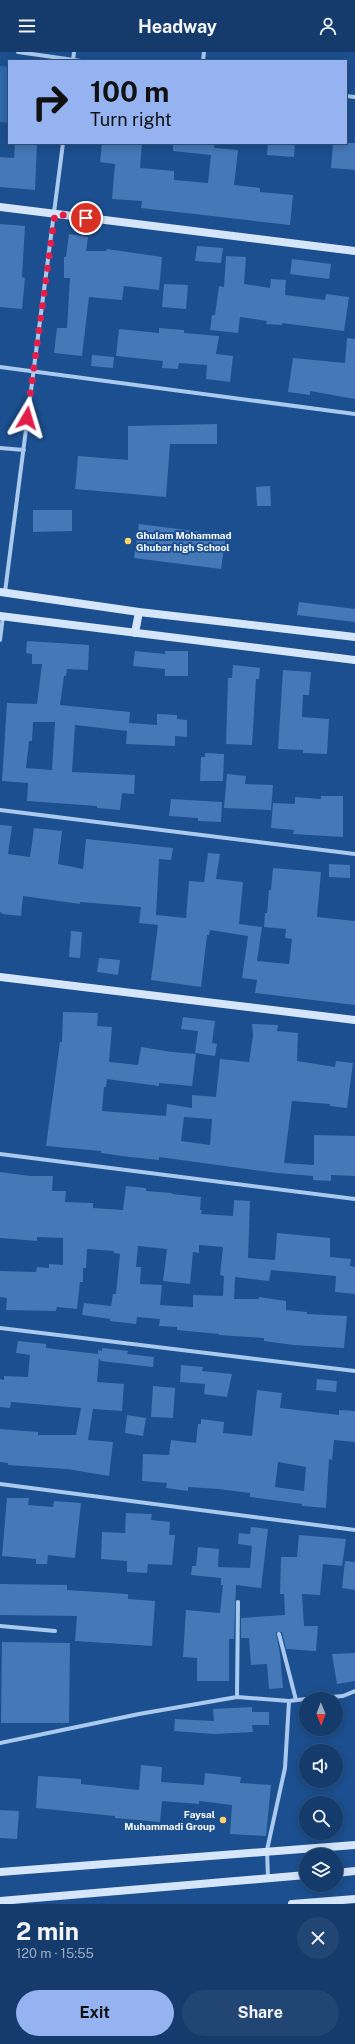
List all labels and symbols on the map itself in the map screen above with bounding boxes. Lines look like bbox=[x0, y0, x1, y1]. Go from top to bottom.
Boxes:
pin bbox=[69, 201, 103, 235]
position arrow bbox=[6, 397, 48, 439]
place label: Ghulam Mohammad Ghubar high School bbox=[136, 529, 232, 553]
marker: Ghulam Mohammad Ghubar high School bbox=[123, 536, 133, 546]
north arrow bbox=[299, 1692, 343, 1736]
place label: Faysal Muhammadi Group bbox=[124, 1808, 215, 1832]
marker: Faysal Muhammadi Group bbox=[218, 1815, 228, 1825]

